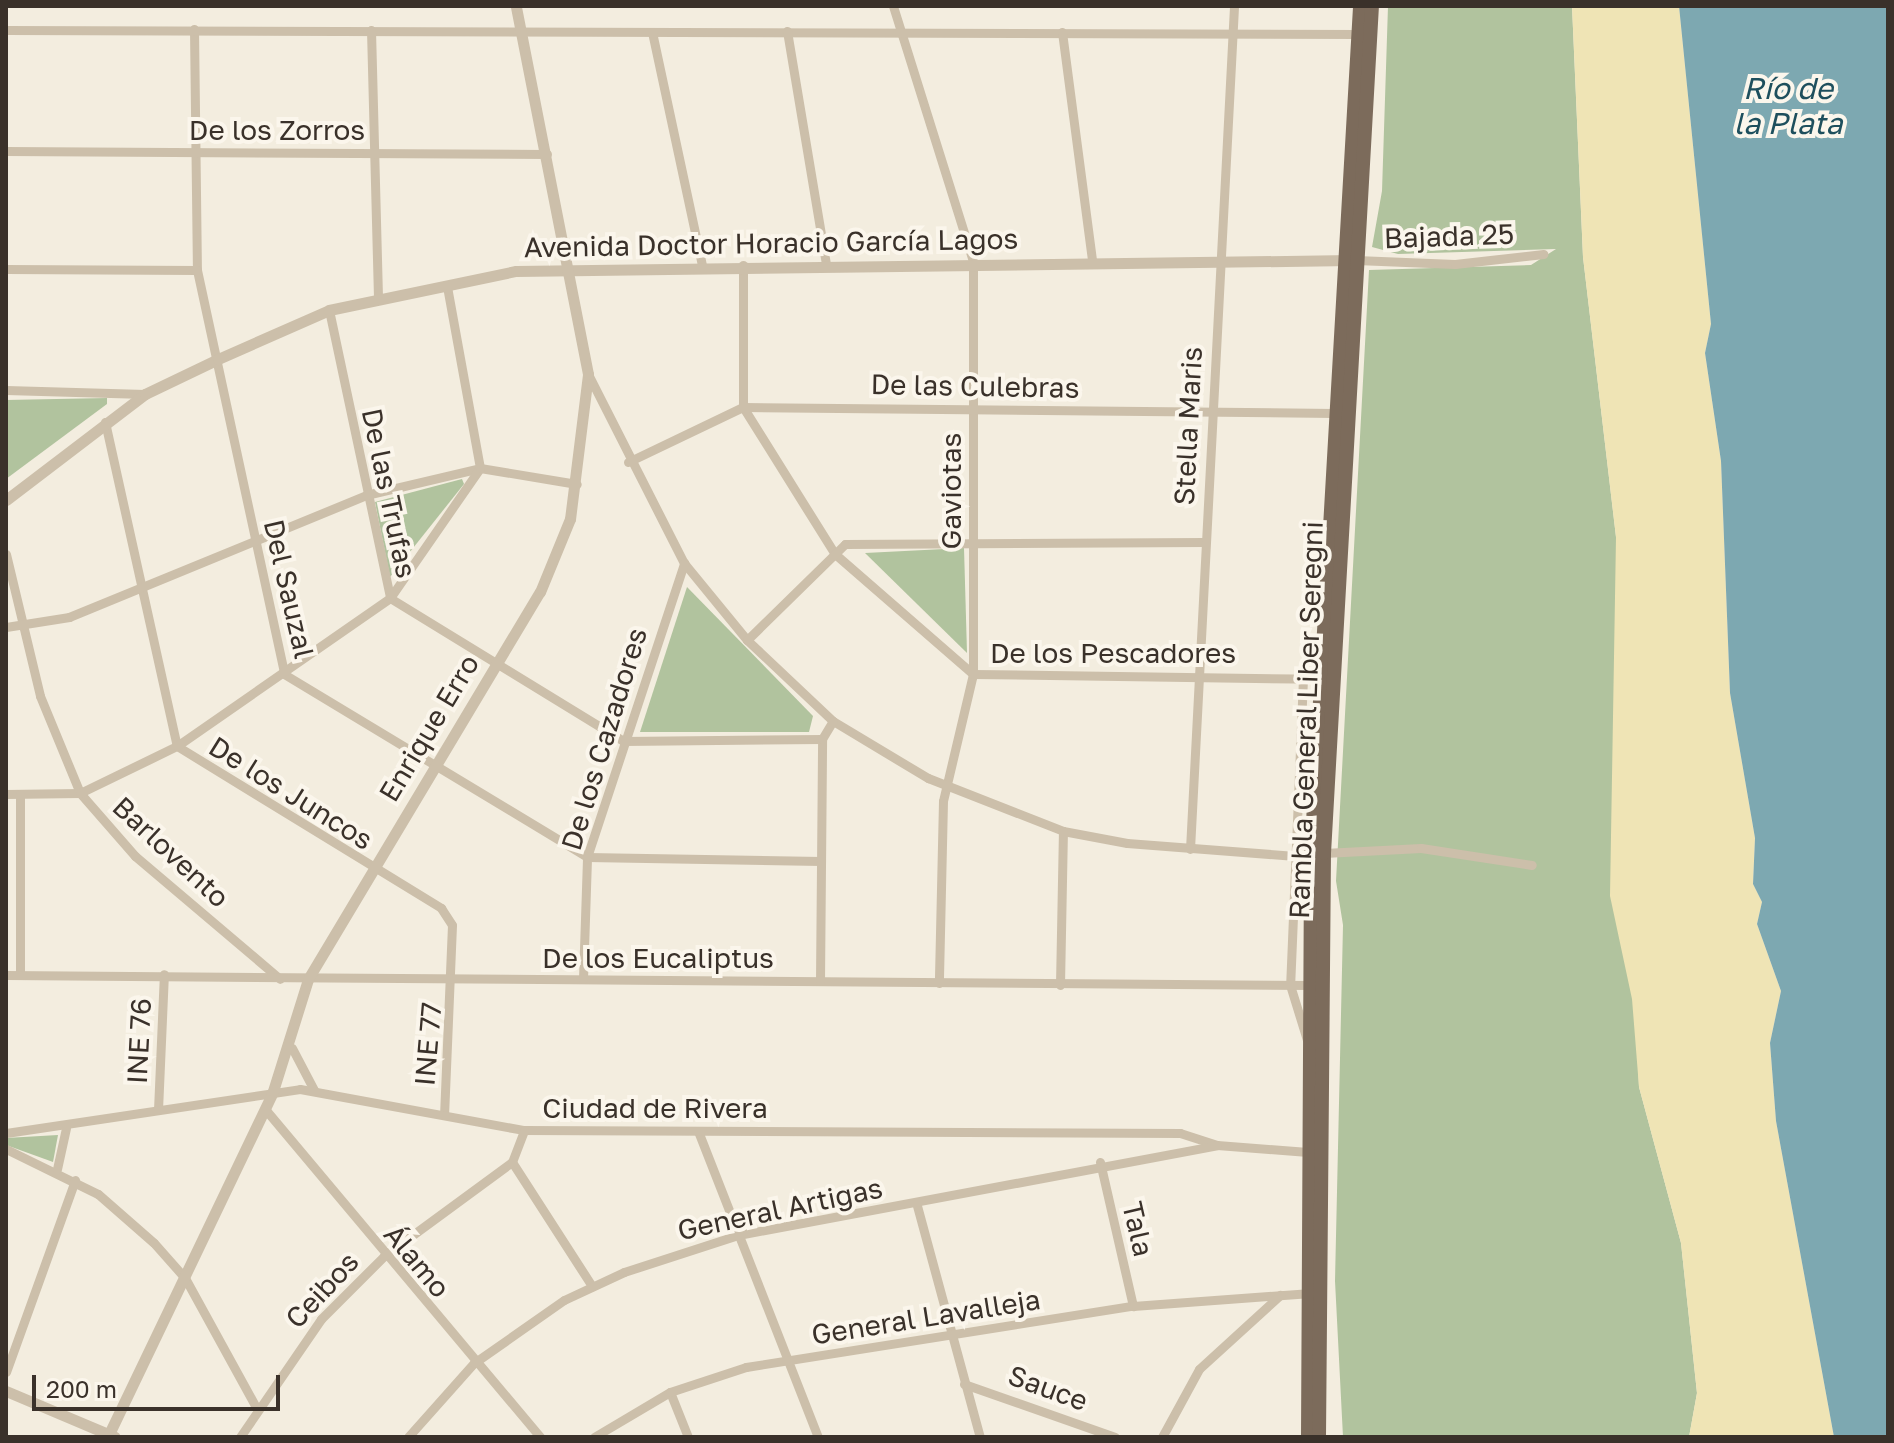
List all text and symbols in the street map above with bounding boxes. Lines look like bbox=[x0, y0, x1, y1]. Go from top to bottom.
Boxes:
water label: Río de la Plata bbox=[1734, 70, 1842, 140]
street label: De los Zorros bbox=[189, 113, 365, 147]
street label: Bajada 25 bbox=[1383, 217, 1515, 255]
street label: Avenida Doctor Horacio García Lagos bbox=[523, 222, 1019, 264]
street label: Stella Maris bbox=[1167, 346, 1209, 506]
street label: De las Culebras bbox=[870, 367, 1080, 405]
street label: De las Trufas bbox=[355, 405, 423, 581]
street label: Gaviotas bbox=[934, 433, 968, 549]
street label: Del Sauzal bbox=[257, 516, 321, 662]
street label: Rambla General Liber Seregni bbox=[1282, 521, 1330, 919]
street label: De los Cazadores bbox=[554, 624, 654, 854]
street label: De los Pescadores bbox=[990, 636, 1236, 670]
street label: Enrique Erro bbox=[372, 648, 486, 808]
street label: De los Juncos bbox=[203, 729, 379, 857]
street label: Barlovento bbox=[106, 790, 236, 914]
street label: De los Eucaliptus bbox=[542, 941, 774, 975]
street label: INE 76 bbox=[120, 997, 158, 1085]
street label: INE 77 bbox=[408, 1001, 448, 1087]
street label: Ciudad de Rivera bbox=[542, 1091, 768, 1125]
street label: General Artigas bbox=[674, 1171, 886, 1247]
street label: Tala bbox=[1115, 1198, 1161, 1260]
street label: Álamo bbox=[377, 1218, 457, 1304]
street label: Ceibos bbox=[278, 1245, 366, 1335]
street label: General Lavalleja bbox=[809, 1282, 1043, 1352]
street label: Sauce bbox=[1004, 1358, 1092, 1418]
scale bar bbox=[36, 1359, 284, 1409]
text: 200 m bbox=[46, 1374, 117, 1403]

